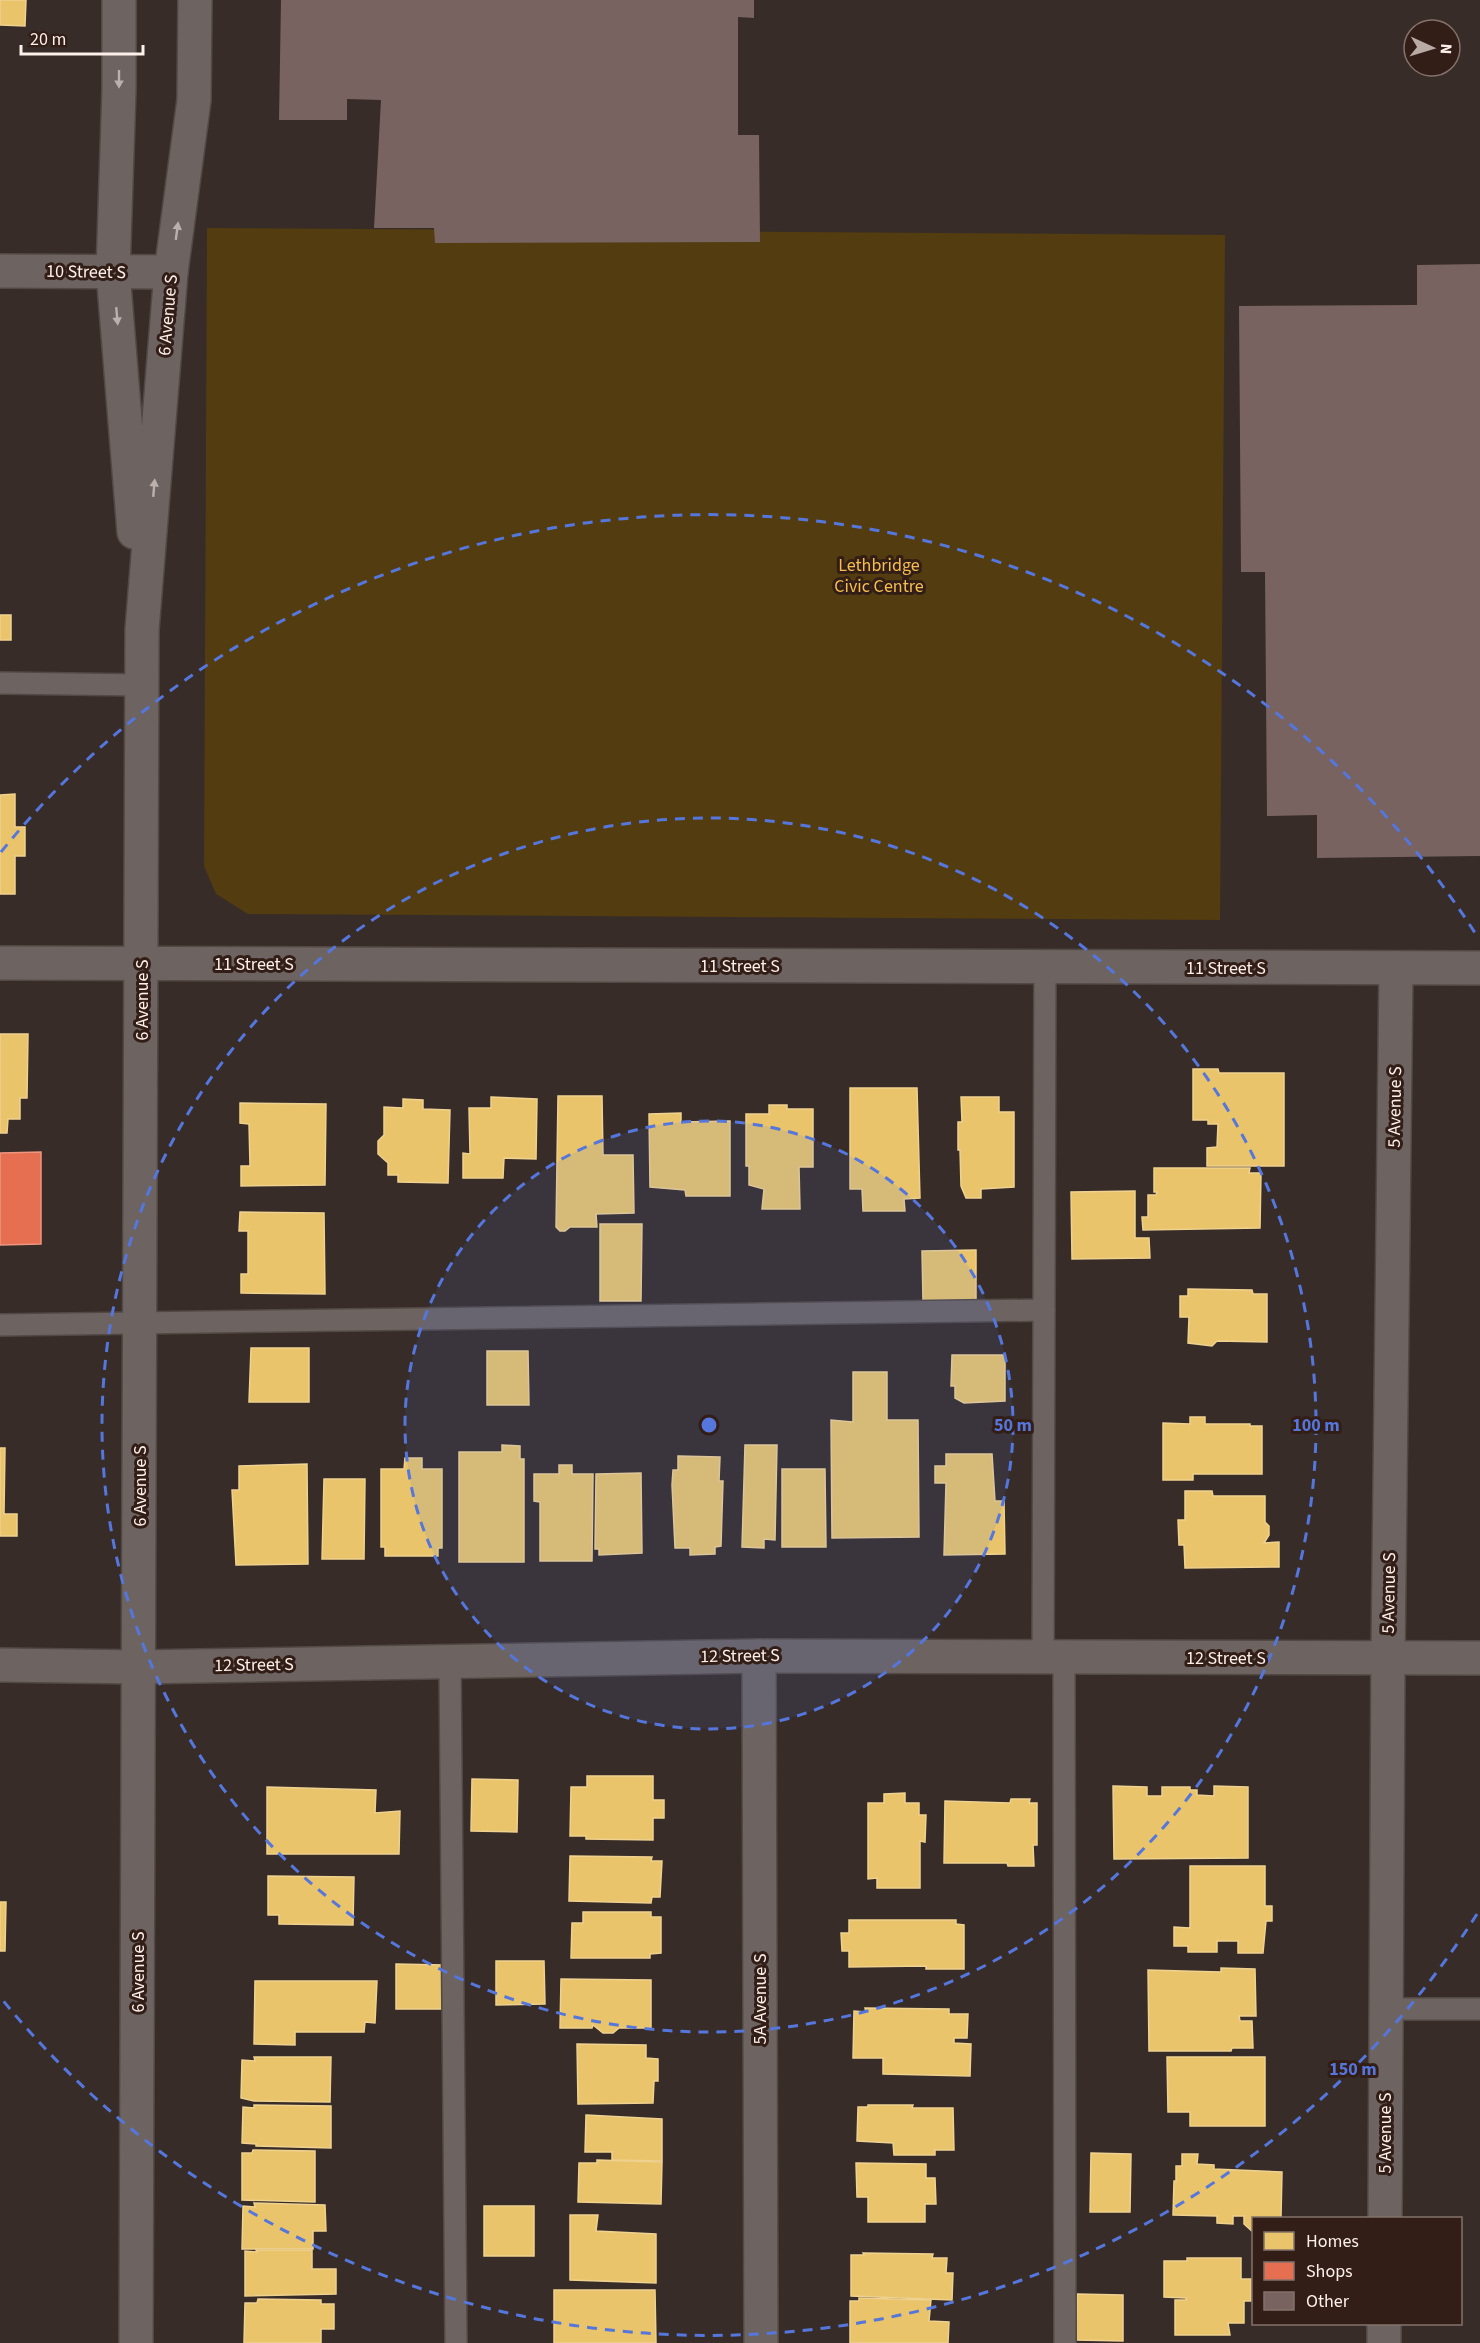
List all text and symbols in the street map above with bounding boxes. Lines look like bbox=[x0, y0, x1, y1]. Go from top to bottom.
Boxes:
scale bar bbox=[21, 18, 142, 56]
north arrow bbox=[1402, 18, 1462, 78]
text: 20 m bbox=[30, 27, 66, 52]
text: N bbox=[1435, 43, 1457, 55]
one-way arrow bbox=[114, 70, 124, 89]
one-way arrow bbox=[172, 221, 181, 240]
street label: 10 Street S bbox=[46, 259, 126, 285]
street label: 6 Avenue S bbox=[152, 273, 184, 357]
one-way arrow bbox=[112, 307, 121, 326]
one-way arrow bbox=[149, 478, 159, 497]
park label: Lethbridge Civic Centre bbox=[834, 553, 924, 599]
street label: 11 Street S bbox=[214, 952, 294, 977]
street label: 11 Street S bbox=[700, 954, 780, 979]
street label: 11 Street S bbox=[1186, 956, 1266, 981]
street label: 6 Avenue S bbox=[130, 959, 155, 1041]
street label: 5 Avenue S bbox=[1382, 1066, 1408, 1148]
text: 50 m bbox=[994, 1413, 1032, 1438]
text: 100 m bbox=[1292, 1413, 1340, 1438]
centre of rings bbox=[699, 1415, 719, 1435]
street label: 6 Avenue S bbox=[128, 1445, 153, 1527]
street label: 5 Avenue S bbox=[1376, 1552, 1402, 1634]
street label: 12 Street S bbox=[700, 1643, 780, 1669]
street label: 12 Street S bbox=[1186, 1646, 1266, 1671]
street label: 12 Street S bbox=[214, 1652, 294, 1678]
street label: 6 Avenue S bbox=[126, 1931, 151, 2013]
street label: 5A Avenue S bbox=[748, 1953, 773, 2045]
text: 150 m bbox=[1329, 2057, 1377, 2082]
street label: 5 Avenue S bbox=[1373, 2092, 1398, 2174]
legend bbox=[1252, 2217, 1462, 2325]
text: Homes bbox=[1306, 2229, 1359, 2254]
text: Shops bbox=[1306, 2259, 1353, 2284]
text: Other bbox=[1306, 2289, 1350, 2314]

